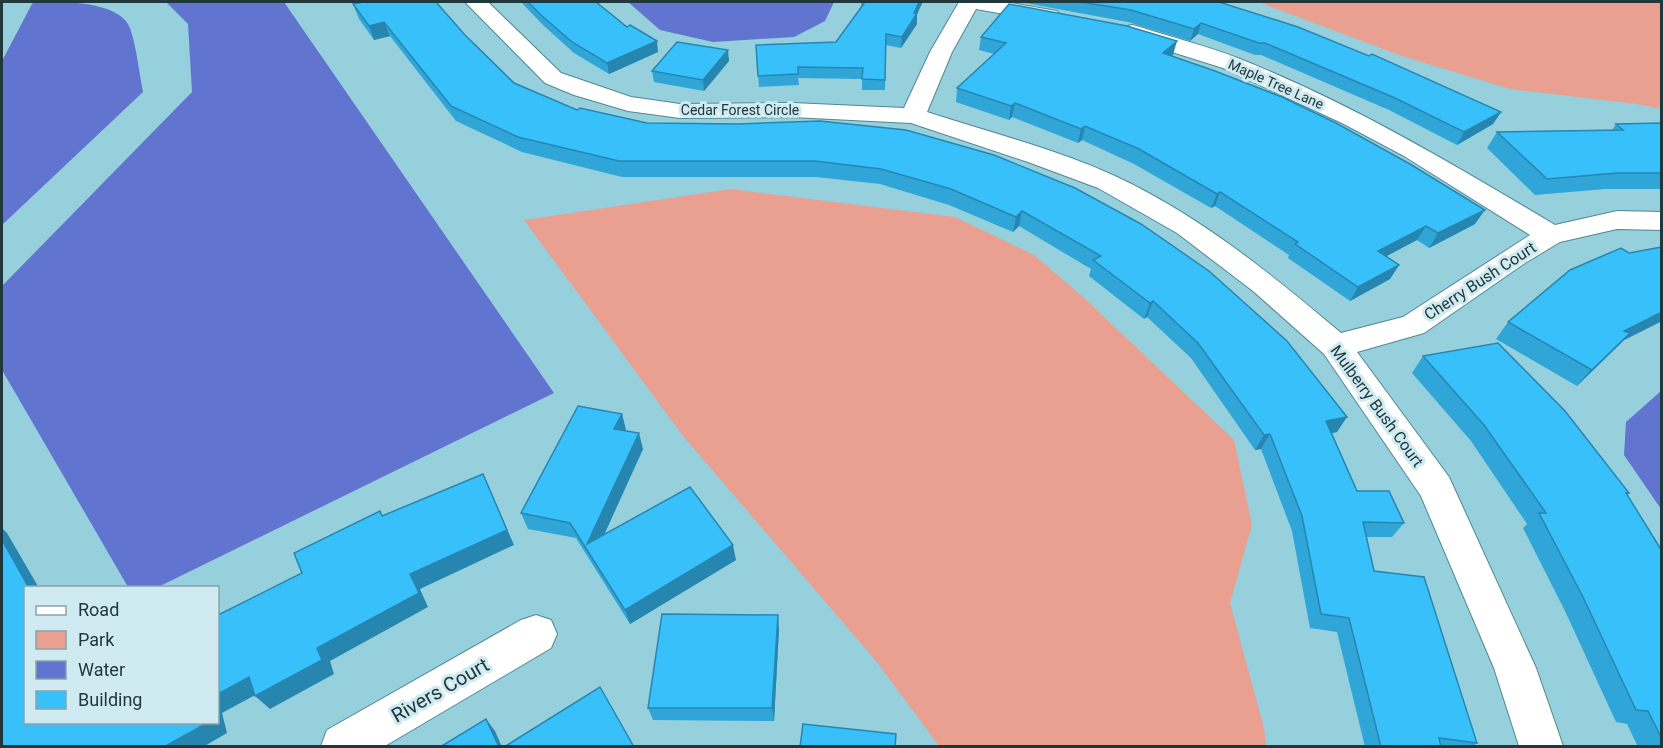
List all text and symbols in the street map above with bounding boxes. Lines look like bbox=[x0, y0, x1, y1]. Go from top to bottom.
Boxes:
street label: Maple Tree Lane bbox=[1226, 56, 1326, 112]
street label: Cedar Forest Circle bbox=[681, 102, 799, 118]
street label: Cherry Bush Court bbox=[1421, 238, 1539, 324]
street label: Mulberry Bush Court bbox=[1326, 341, 1428, 471]
legend bbox=[24, 586, 219, 724]
text: Road bbox=[78, 599, 119, 620]
text: Park bbox=[78, 629, 115, 650]
street label: Rivers Court bbox=[387, 652, 493, 728]
text: Water bbox=[78, 659, 125, 680]
text: Building bbox=[78, 689, 142, 710]

